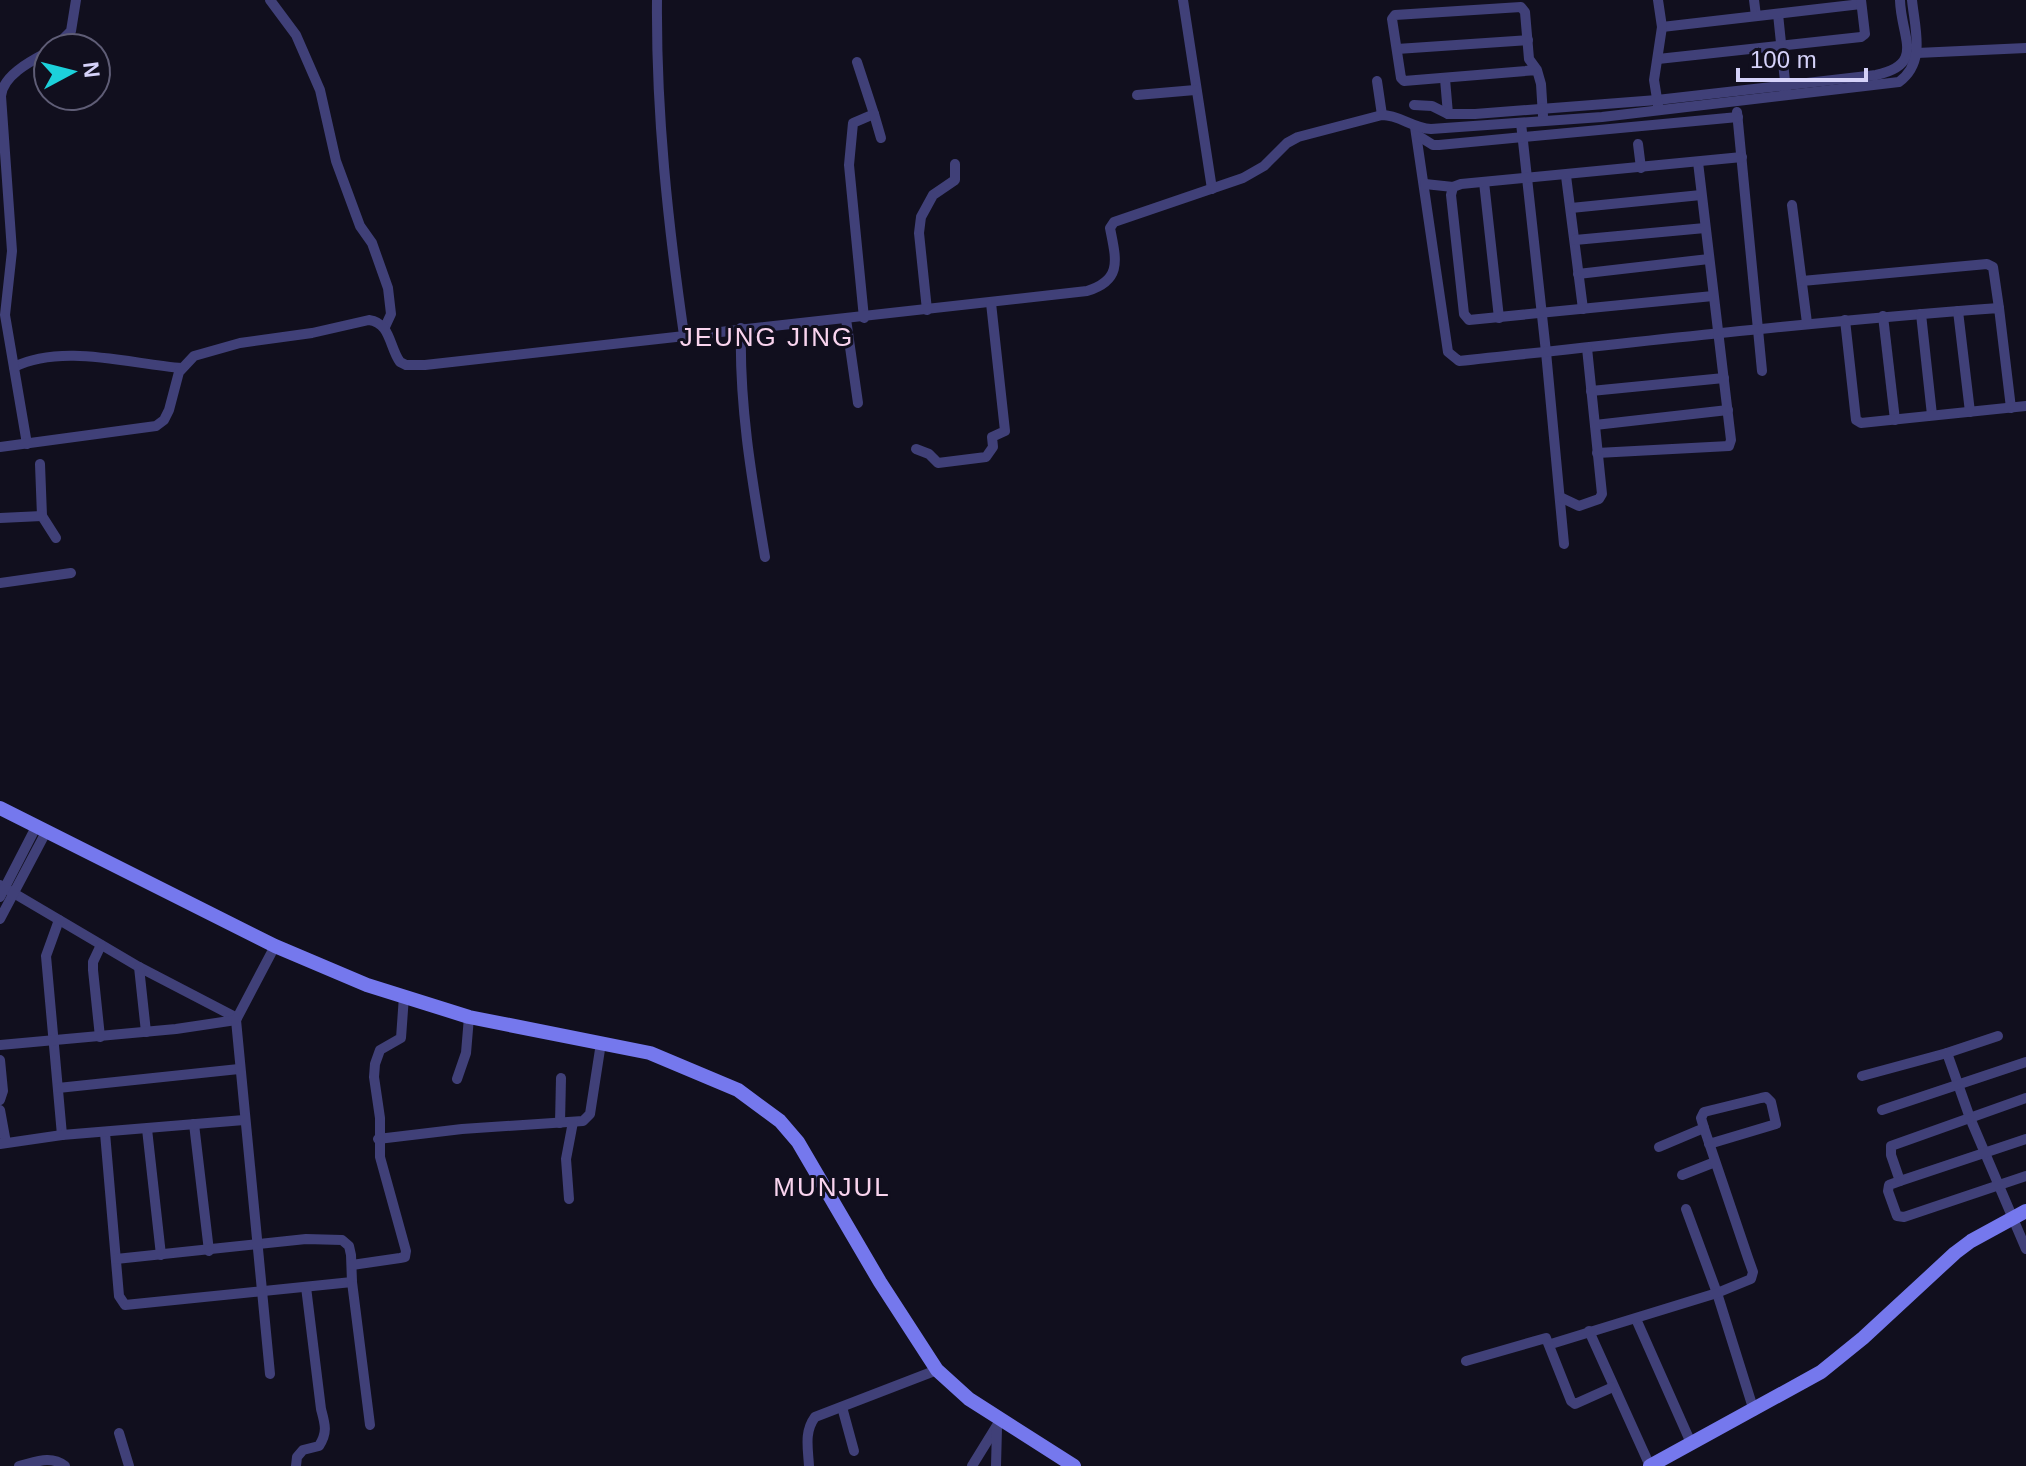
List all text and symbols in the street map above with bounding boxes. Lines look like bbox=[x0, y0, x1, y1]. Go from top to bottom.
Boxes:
north arrow bbox=[32, 32, 112, 112]
scale bar bbox=[1738, 32, 1866, 82]
text: 100 m bbox=[1750, 46, 1817, 73]
text: N bbox=[78, 60, 105, 79]
district label: JEUNG JING bbox=[680, 322, 854, 352]
district label: MUNJUL bbox=[773, 1172, 891, 1202]

